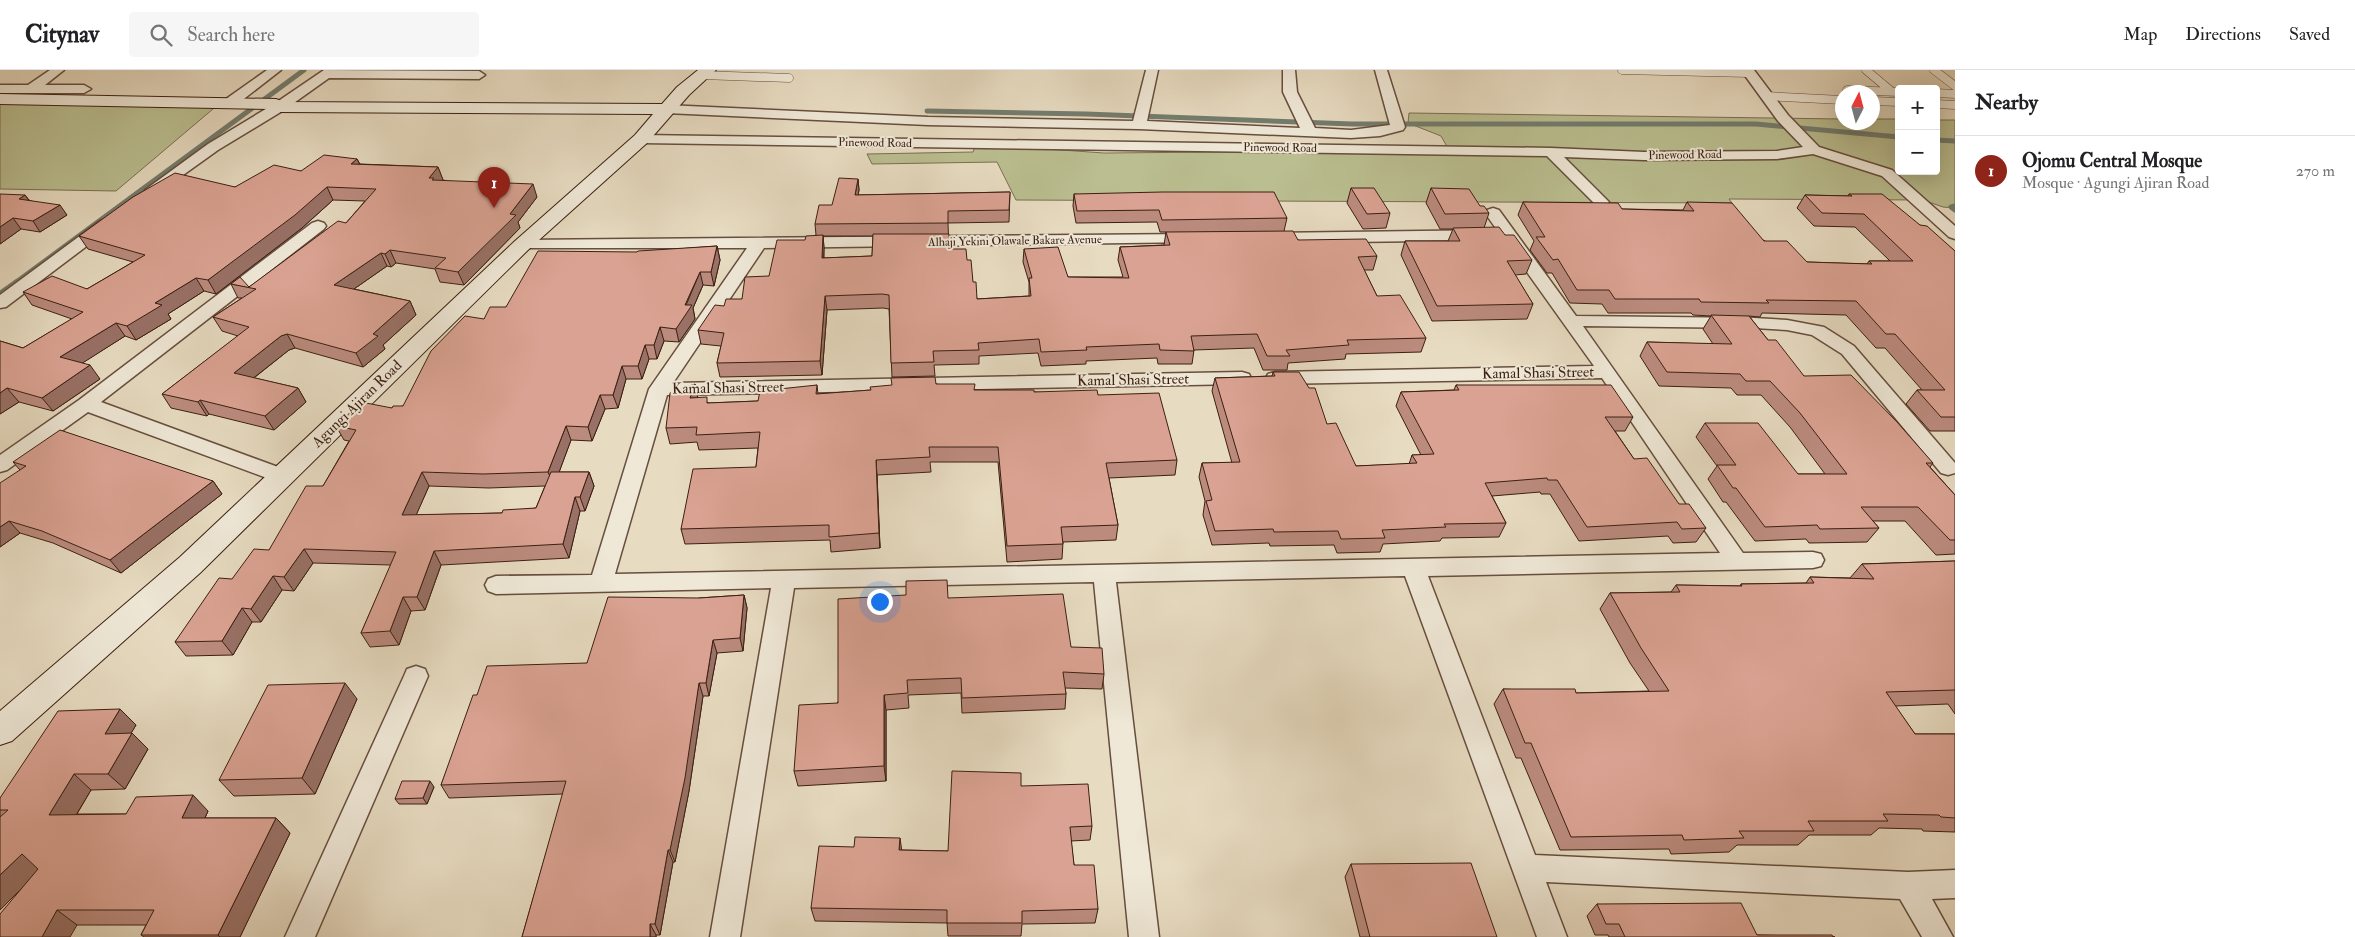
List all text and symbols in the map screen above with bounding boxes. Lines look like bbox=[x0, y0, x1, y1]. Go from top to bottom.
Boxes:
search box bbox=[129, 12, 479, 57]
text: Citynav bbox=[25, 19, 99, 50]
icon: search bbox=[147, 21, 175, 49]
text: Search here bbox=[187, 23, 275, 47]
text: Map bbox=[2124, 23, 2157, 46]
text: Directions bbox=[2185, 23, 2261, 46]
text: Saved bbox=[2289, 23, 2330, 46]
north arrow bbox=[1835, 85, 1880, 130]
map controls bbox=[1895, 85, 1940, 175]
button: + bbox=[1895, 85, 1940, 130]
text: Nearby bbox=[1975, 89, 2038, 116]
button: − bbox=[1895, 130, 1940, 175]
street label: Pinewood Road bbox=[838, 135, 912, 151]
street label: Pinewood Road bbox=[1243, 140, 1317, 156]
street label: Pinewood Road bbox=[1648, 147, 1722, 163]
text: Ojomu Central Mosque bbox=[2022, 149, 2202, 173]
text: 1 bbox=[1988, 161, 1994, 181]
text: 270 m bbox=[2296, 161, 2335, 181]
pin: 1 bbox=[478, 167, 510, 208]
text: Mosque · Agungi Ajiran Road bbox=[2022, 173, 2210, 193]
street label: Alhaji Yekini Olawale Bakare Avenue bbox=[927, 232, 1102, 250]
street label: Agungi Ajiran Road bbox=[307, 356, 407, 453]
street label: Kamal Shasi Street bbox=[1482, 363, 1594, 383]
street label: Kamal Shasi Street bbox=[1077, 370, 1189, 390]
street label: Kamal Shasi Street bbox=[672, 378, 784, 398]
your location bbox=[867, 589, 893, 615]

